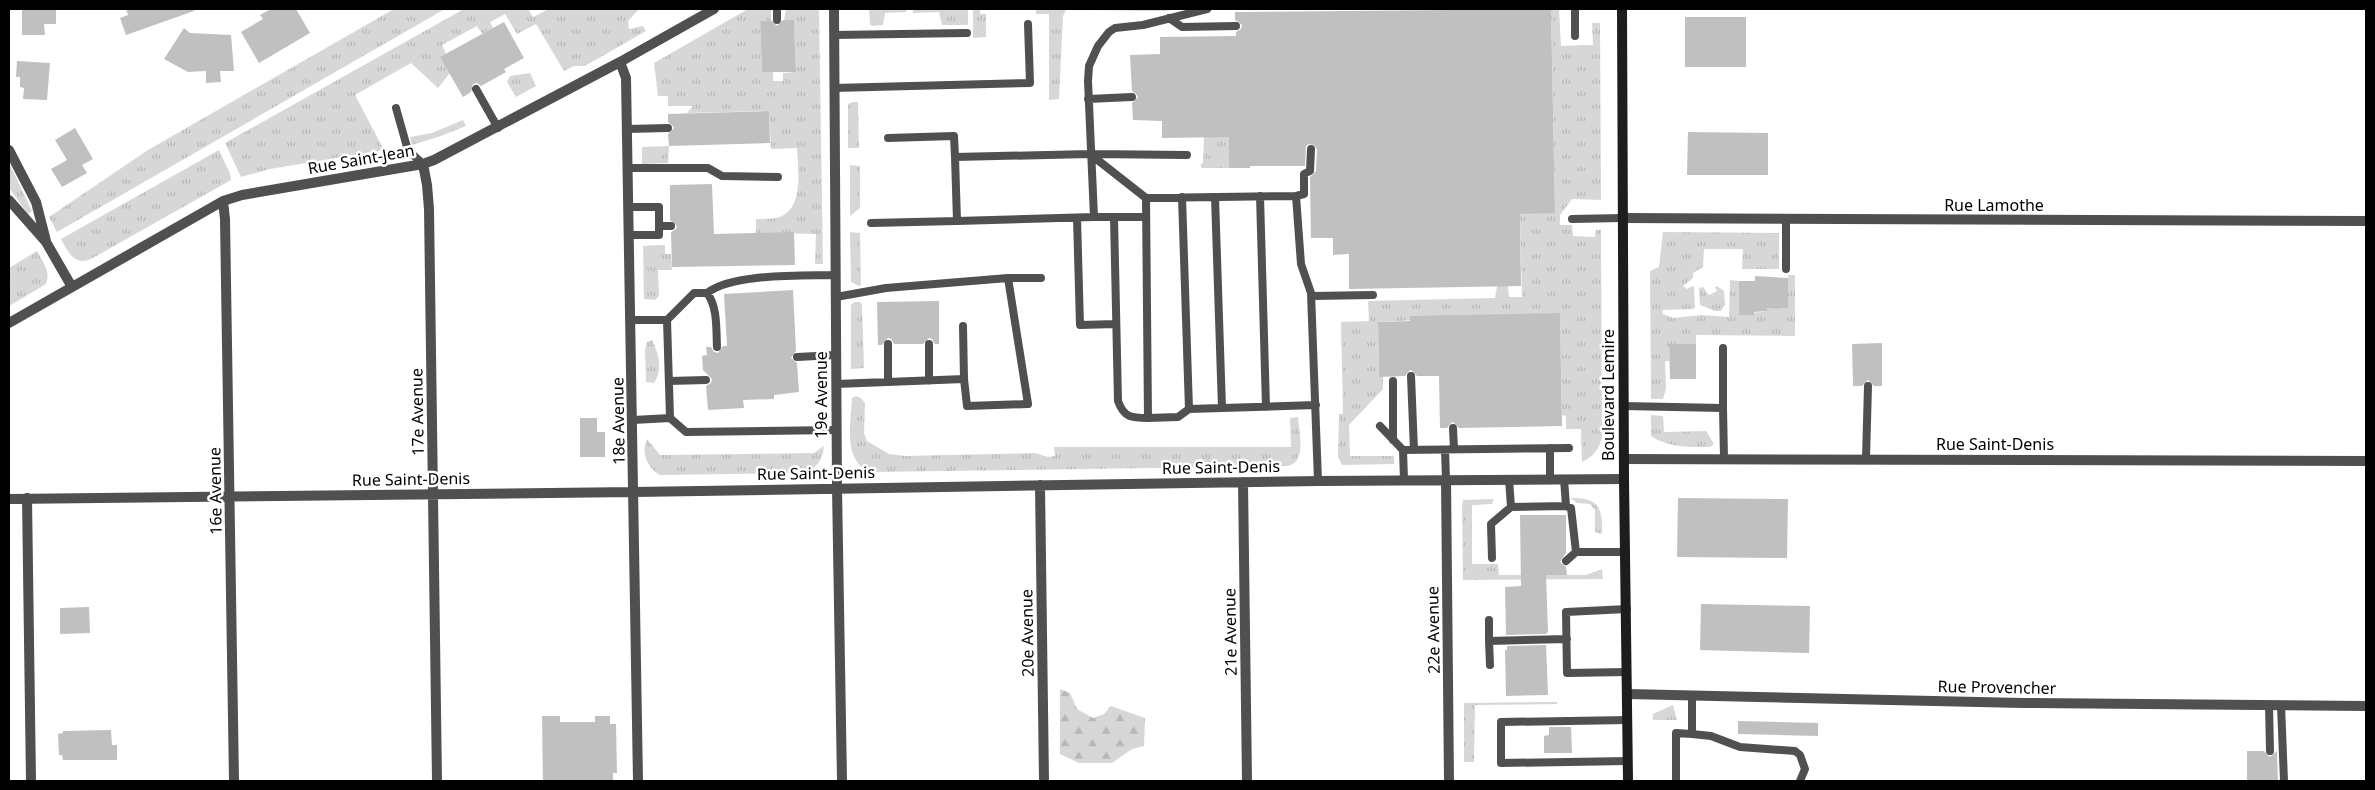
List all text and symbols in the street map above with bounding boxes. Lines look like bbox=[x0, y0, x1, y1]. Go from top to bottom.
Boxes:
street label: Rue Saint-Jean bbox=[306, 139, 416, 179]
street label: Rue Lamothe bbox=[1944, 194, 2044, 216]
street label: Boulevard Lemire bbox=[1597, 329, 1619, 461]
street label: 19e Avenue bbox=[810, 351, 832, 439]
street label: 17e Avenue bbox=[405, 368, 429, 456]
street label: 18e Avenue bbox=[606, 377, 630, 465]
street label: Rue Saint-Denis bbox=[1936, 433, 2054, 455]
street label: 16e Avenue bbox=[203, 447, 227, 535]
street label: Rue Saint-Denis bbox=[1162, 455, 1280, 479]
street label: Rue Saint-Denis bbox=[757, 461, 875, 485]
street label: Rue Saint-Denis bbox=[352, 467, 470, 491]
street label: 22e Avenue bbox=[1421, 586, 1445, 674]
street label: 21e Avenue bbox=[1218, 588, 1242, 676]
street label: 20e Avenue bbox=[1015, 589, 1039, 677]
street label: Rue Provencher bbox=[1938, 675, 2057, 699]

